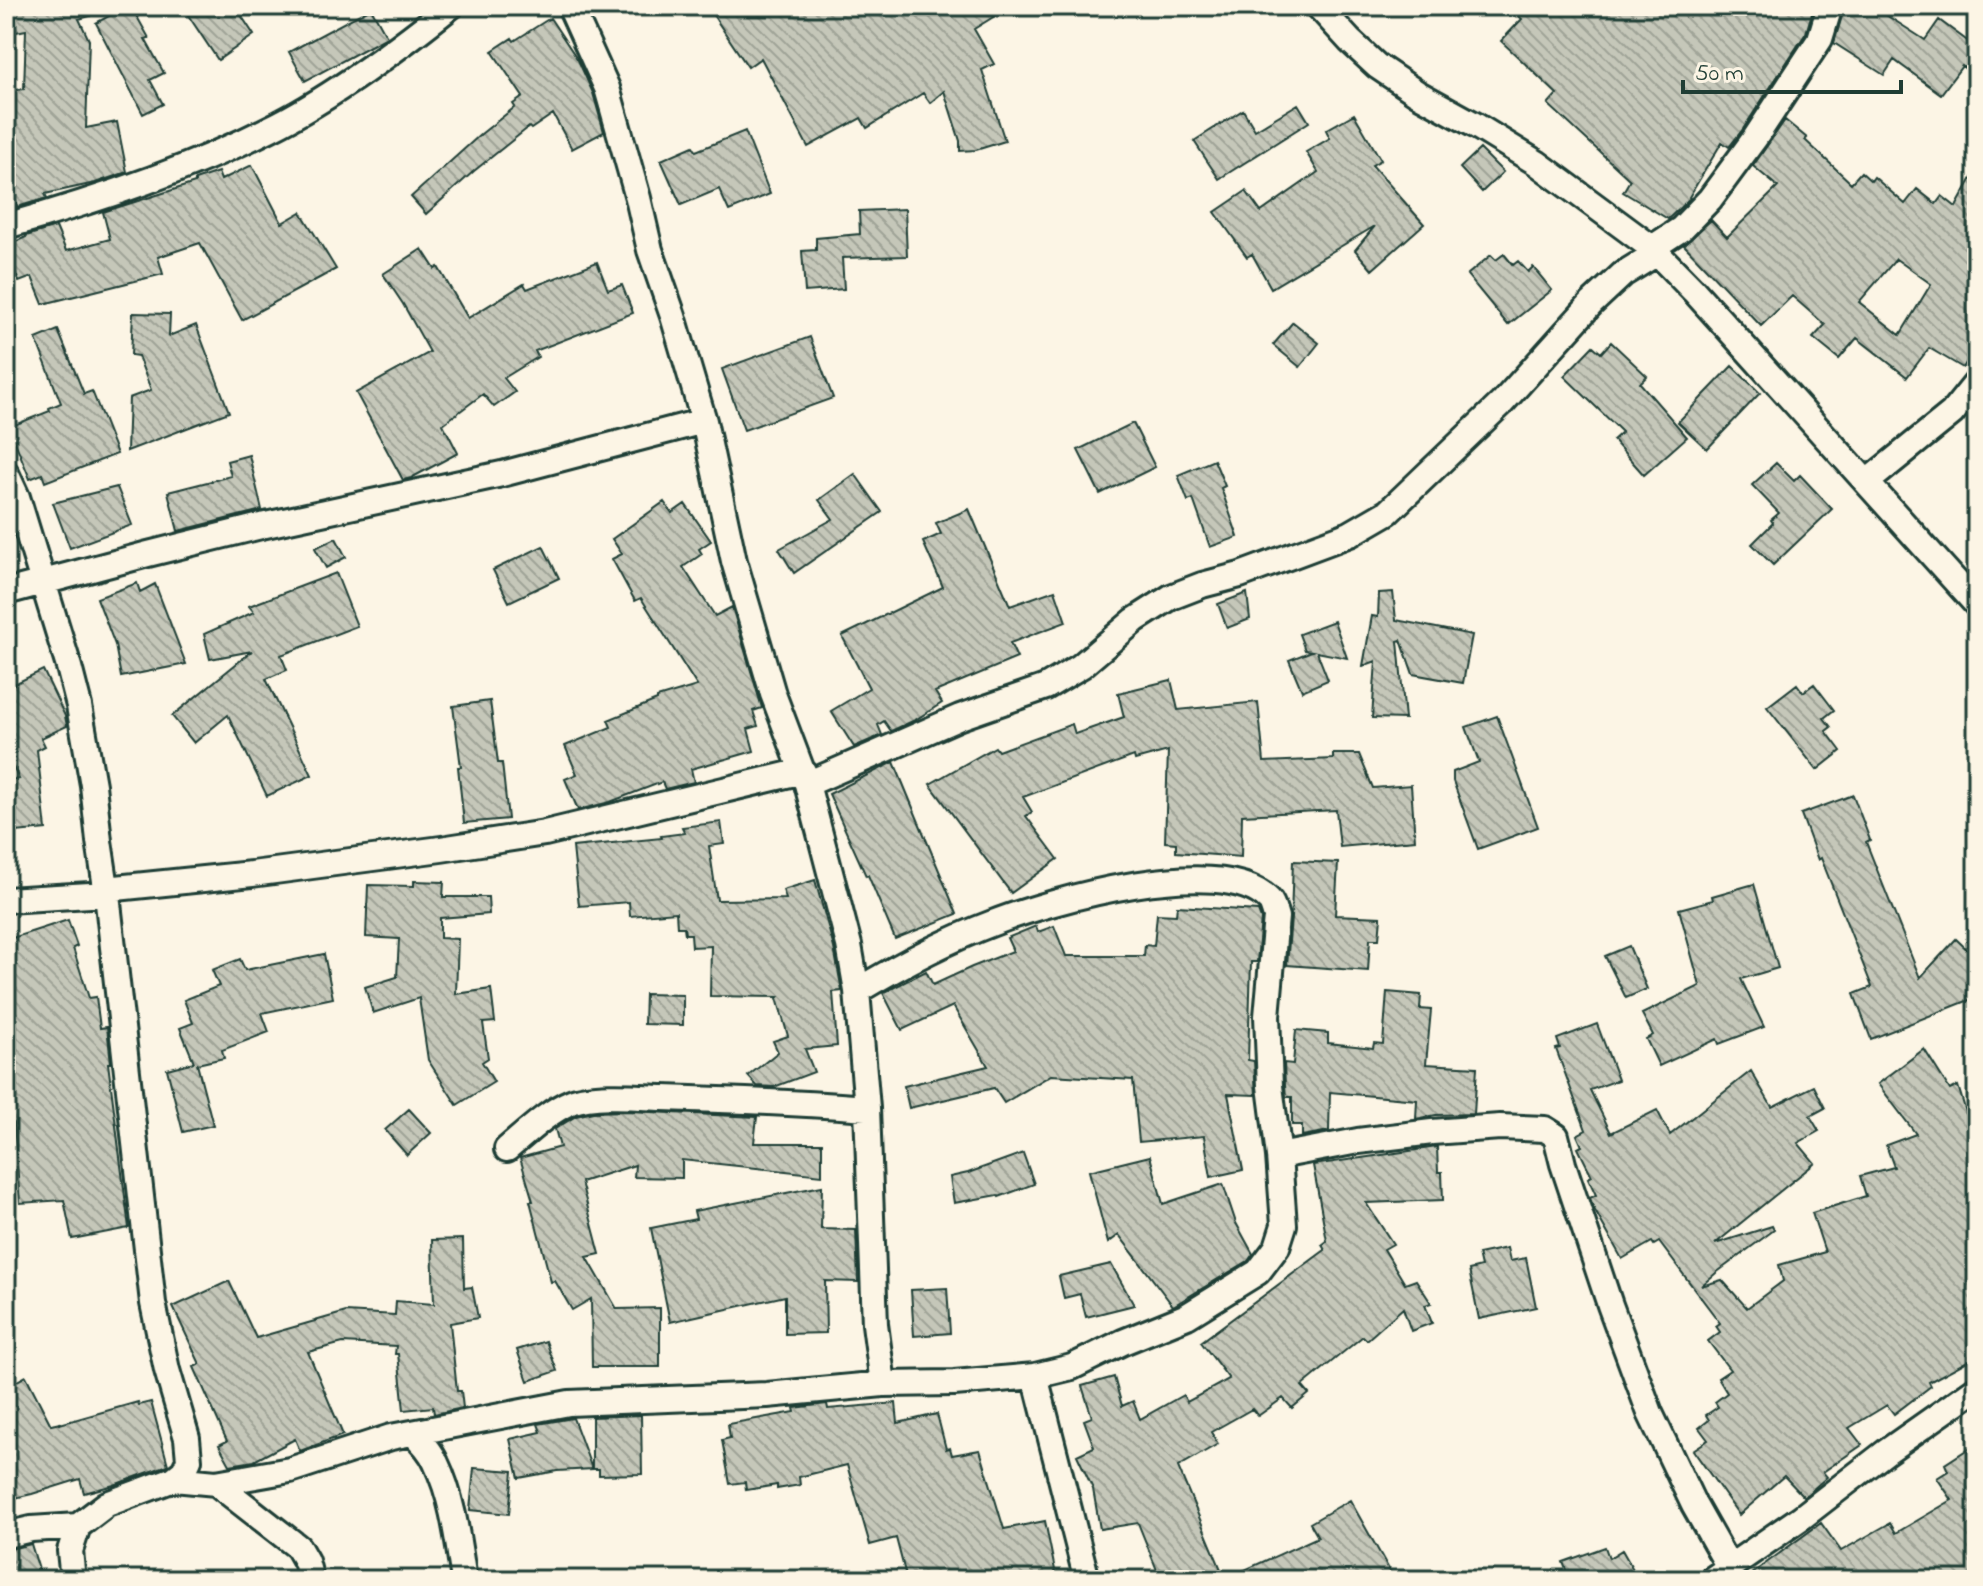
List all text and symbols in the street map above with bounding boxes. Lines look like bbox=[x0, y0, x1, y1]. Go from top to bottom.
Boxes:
scale bar bbox=[1683, 44, 1901, 94]
text: 50 m bbox=[1695, 57, 1744, 92]

